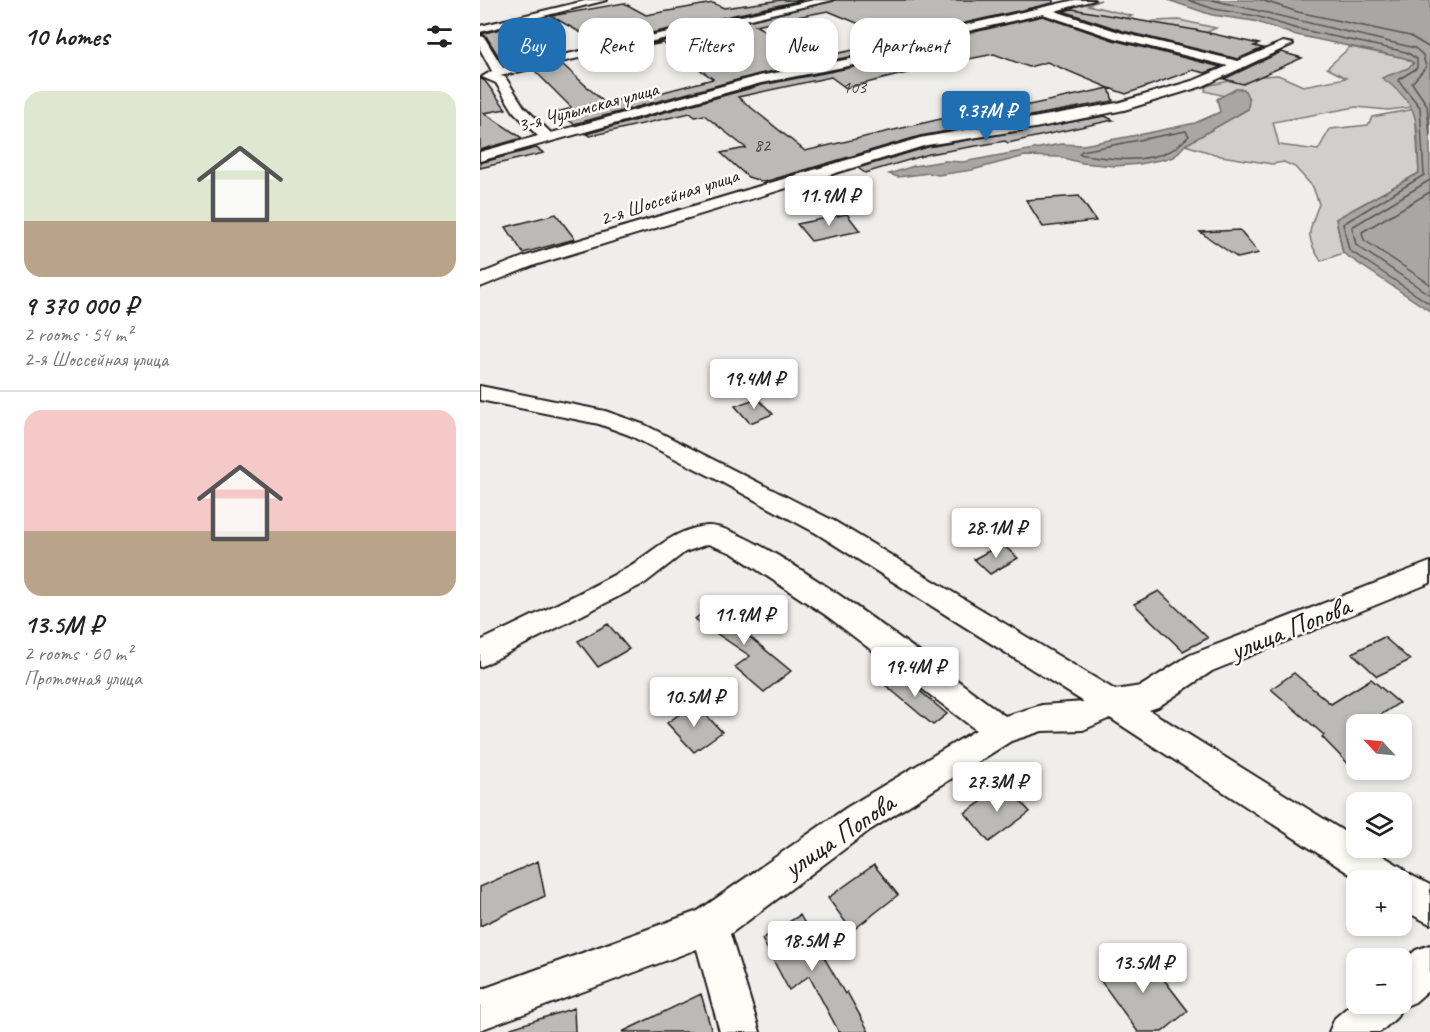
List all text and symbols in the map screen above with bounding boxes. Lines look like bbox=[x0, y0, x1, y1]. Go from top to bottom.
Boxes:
chip: Buy bbox=[498, 18, 566, 72]
chip: Rent bbox=[578, 18, 654, 72]
chip: Filters bbox=[666, 18, 754, 72]
chip: New bbox=[766, 18, 838, 72]
chip: Apartment bbox=[850, 18, 970, 72]
text: 10 homes bbox=[24, 20, 109, 53]
icon: filters bbox=[423, 20, 456, 53]
street label: 3-я Чулымская улица bbox=[515, 76, 663, 138]
house number: 103 bbox=[842, 76, 868, 98]
pin: 9.37M ₽ bbox=[931, 91, 1041, 142]
text: 9.37M ₽ bbox=[956, 98, 1016, 123]
icon: home bbox=[186, 130, 294, 238]
house number: 82 bbox=[754, 134, 772, 156]
street label: 2-я Шоссейная улица bbox=[597, 162, 743, 231]
pin: 11.9M ₽ bbox=[774, 176, 884, 227]
text: 11.9M ₽ bbox=[799, 183, 859, 208]
text: 9 370 000 ₽ bbox=[24, 289, 138, 322]
text: 2 rooms · 54 m² bbox=[24, 322, 132, 347]
text: 2-я Шоссейная улица bbox=[24, 347, 168, 372]
pin: 19.4M ₽ bbox=[699, 359, 809, 410]
text: 19.4M ₽ bbox=[724, 366, 784, 391]
icon: home bbox=[186, 449, 294, 557]
pin: 28.1M ₽ bbox=[941, 508, 1051, 559]
text: 28.1M ₽ bbox=[966, 515, 1026, 540]
street label: улица Попова bbox=[1223, 587, 1358, 669]
pin: 11.9M ₽ bbox=[689, 595, 799, 646]
text: 11.9M ₽ bbox=[714, 602, 774, 627]
text: 13.5M ₽ bbox=[24, 608, 103, 641]
text: 2 rooms · 60 m² bbox=[24, 641, 132, 666]
pin: 19.4M ₽ bbox=[860, 647, 970, 698]
text: 19.4M ₽ bbox=[885, 654, 945, 679]
text: Проточная улица bbox=[24, 666, 142, 691]
pin: 10.5M ₽ bbox=[639, 677, 749, 728]
text: 10.5M ₽ bbox=[664, 684, 724, 709]
north arrow bbox=[1346, 714, 1412, 780]
map controls bbox=[1346, 714, 1412, 1014]
pin: 27.3M ₽ bbox=[942, 762, 1052, 813]
text: 27.3M ₽ bbox=[967, 769, 1027, 794]
street label: улица Попова bbox=[775, 784, 903, 886]
button: layers bbox=[1346, 792, 1412, 858]
button: + bbox=[1346, 870, 1412, 936]
pin: 18.5M ₽ bbox=[757, 921, 867, 972]
text: 18.5M ₽ bbox=[782, 928, 842, 953]
pin: 13.5M ₽ bbox=[1088, 943, 1198, 994]
button: − bbox=[1346, 948, 1412, 1014]
text: 13.5M ₽ bbox=[1113, 950, 1173, 975]

